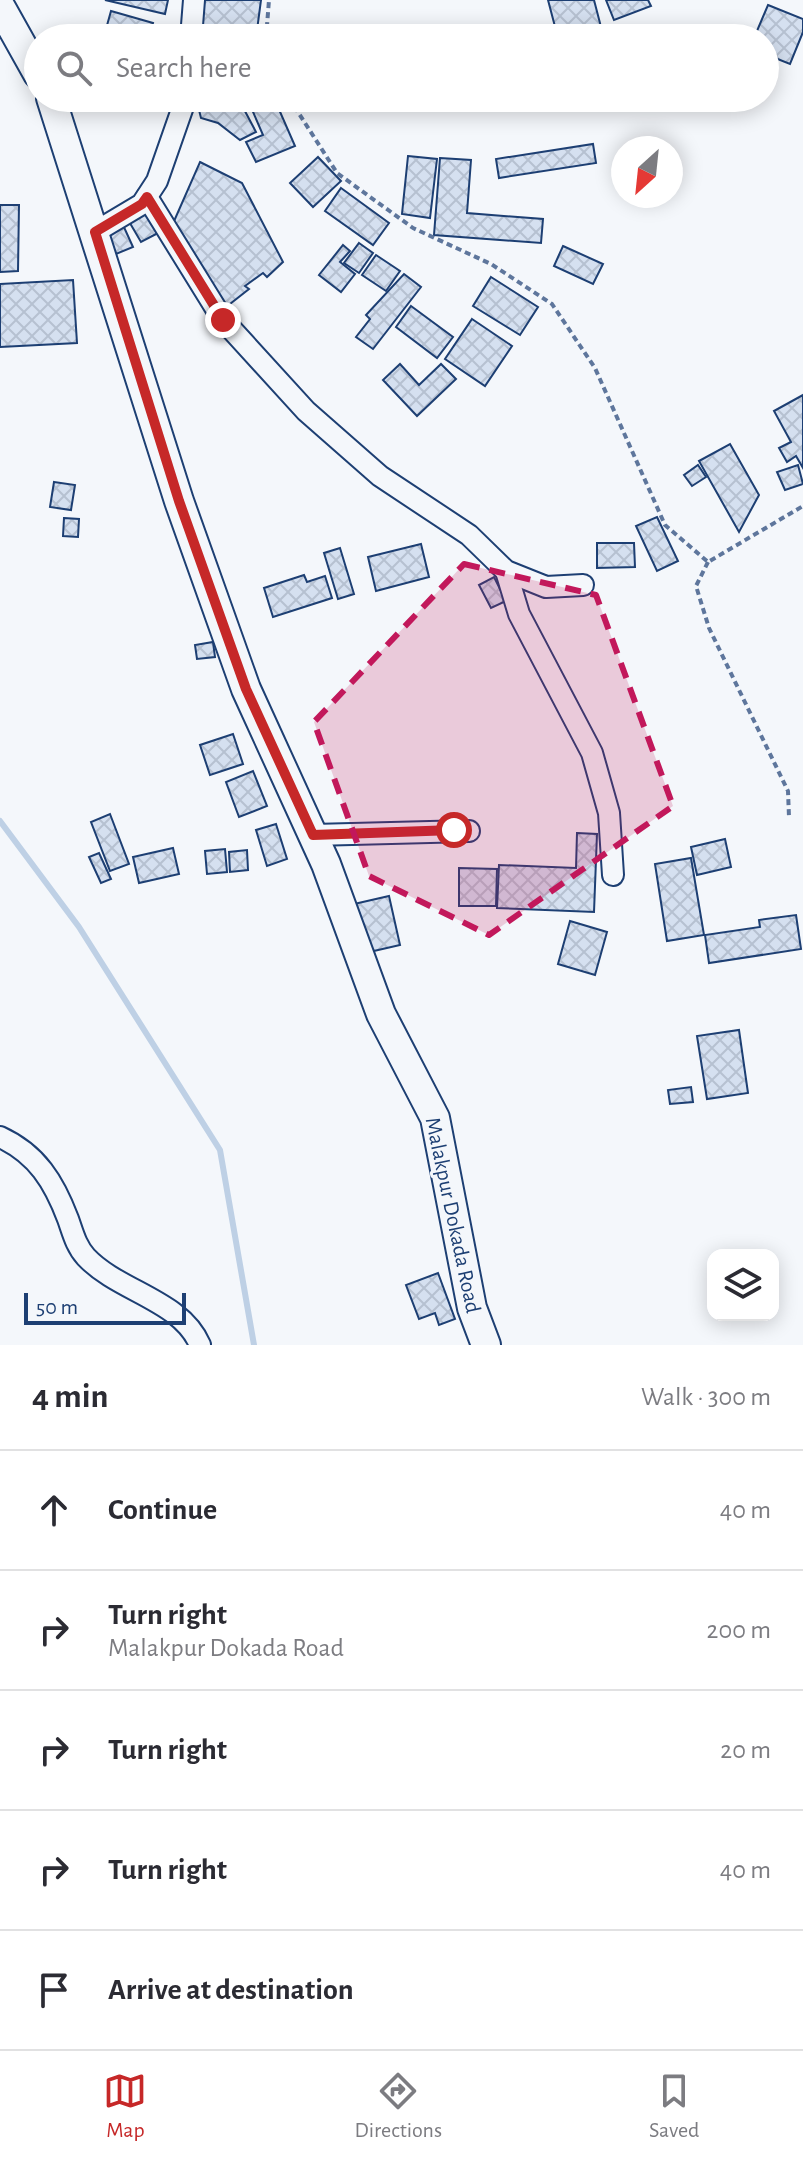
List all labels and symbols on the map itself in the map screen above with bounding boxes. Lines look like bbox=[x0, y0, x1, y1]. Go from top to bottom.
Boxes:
north arrow bbox=[611, 136, 683, 208]
route end bbox=[205, 302, 241, 338]
route start bbox=[436, 812, 472, 848]
street label: Malakpur Dokada Road bbox=[422, 1115, 485, 1315]
scale bar bbox=[24, 1289, 186, 1325]

